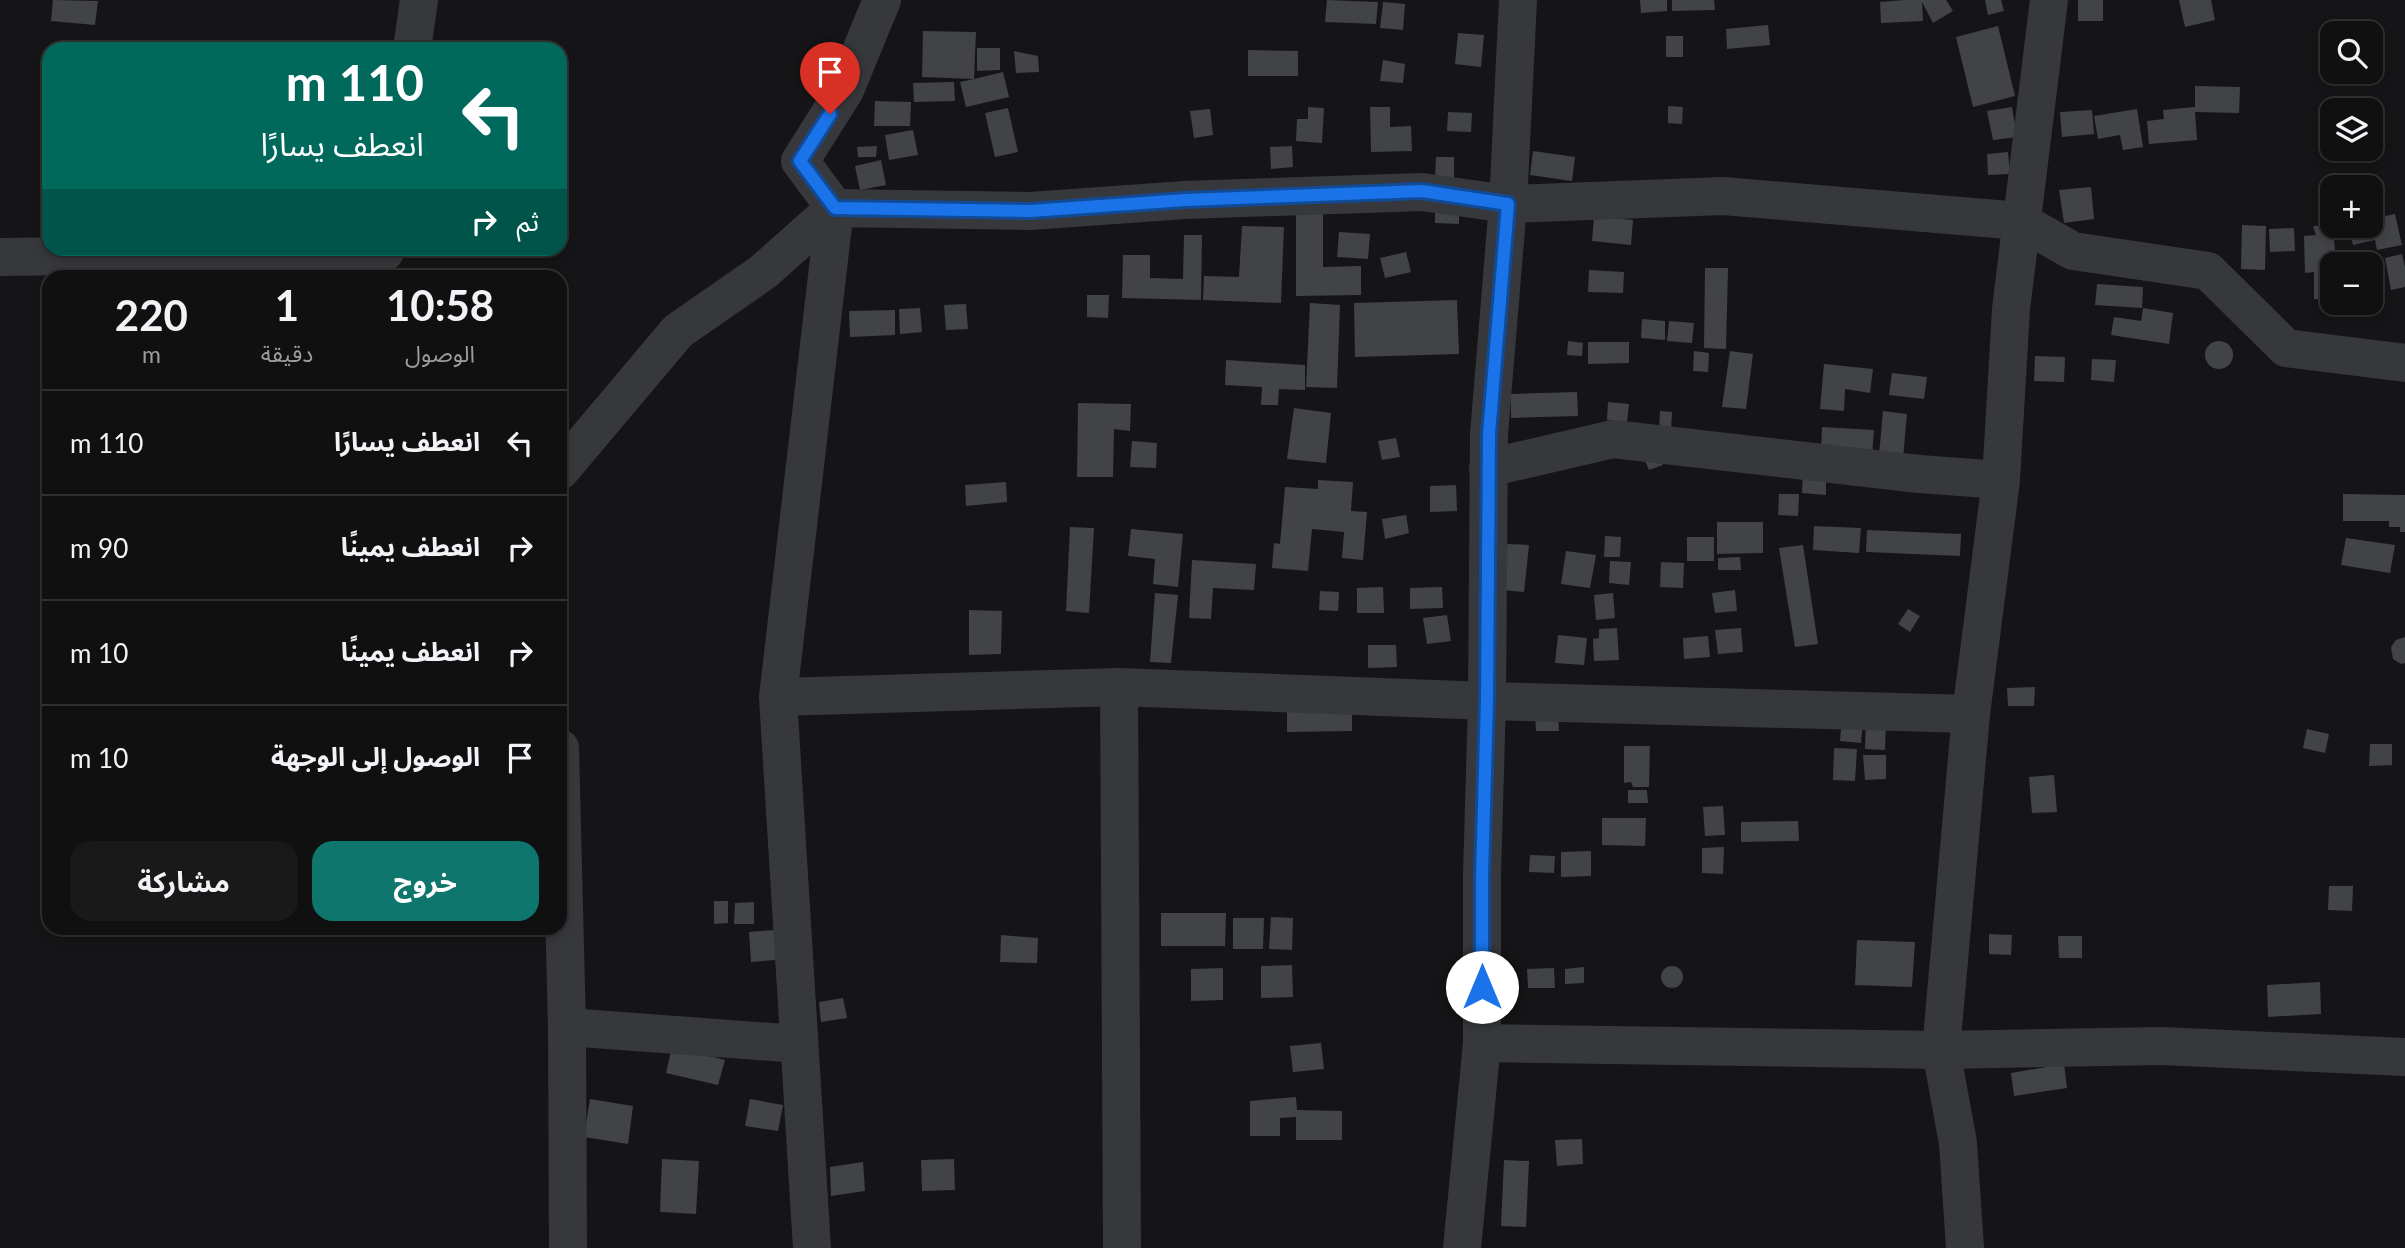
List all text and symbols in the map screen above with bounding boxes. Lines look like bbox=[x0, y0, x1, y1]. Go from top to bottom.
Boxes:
map controls bbox=[2320, 21, 2383, 315]
button: search bbox=[2320, 21, 2383, 84]
pin bbox=[800, 42, 860, 114]
text: 110 m bbox=[286, 53, 424, 111]
icon: arrive bbox=[811, 53, 849, 91]
icon: left bbox=[448, 70, 539, 161]
button: layers bbox=[2320, 98, 2383, 161]
text: انعطف يسارًا bbox=[260, 124, 424, 163]
button: + bbox=[2320, 175, 2383, 238]
icon: right bbox=[465, 203, 503, 241]
text: ثم bbox=[517, 205, 539, 237]
button: − bbox=[2320, 252, 2383, 315]
text: 1 bbox=[275, 280, 299, 330]
text: 10:58 bbox=[386, 280, 494, 330]
text: 220 bbox=[115, 290, 188, 340]
text: دقيقة bbox=[261, 339, 313, 367]
text: الوصول bbox=[405, 339, 475, 367]
text: m bbox=[142, 340, 161, 368]
icon: left bbox=[501, 424, 539, 462]
text: انعطف يسارًا bbox=[334, 425, 480, 457]
text: 110 m bbox=[70, 427, 143, 459]
icon: right bbox=[501, 529, 539, 567]
text: انعطف يمينًا bbox=[341, 530, 480, 562]
text: 90 m bbox=[70, 532, 128, 564]
icon: right bbox=[501, 634, 539, 672]
text: انعطف يمينًا bbox=[341, 635, 480, 667]
text: 10 m bbox=[70, 637, 128, 669]
icon: arrive bbox=[501, 739, 539, 777]
text: الوصول إلى الوجهة bbox=[271, 740, 480, 772]
text: 10 m bbox=[70, 742, 128, 774]
button: مشاركة bbox=[70, 841, 298, 921]
button: خروج bbox=[312, 841, 539, 921]
position arrow bbox=[1445, 950, 1519, 1024]

